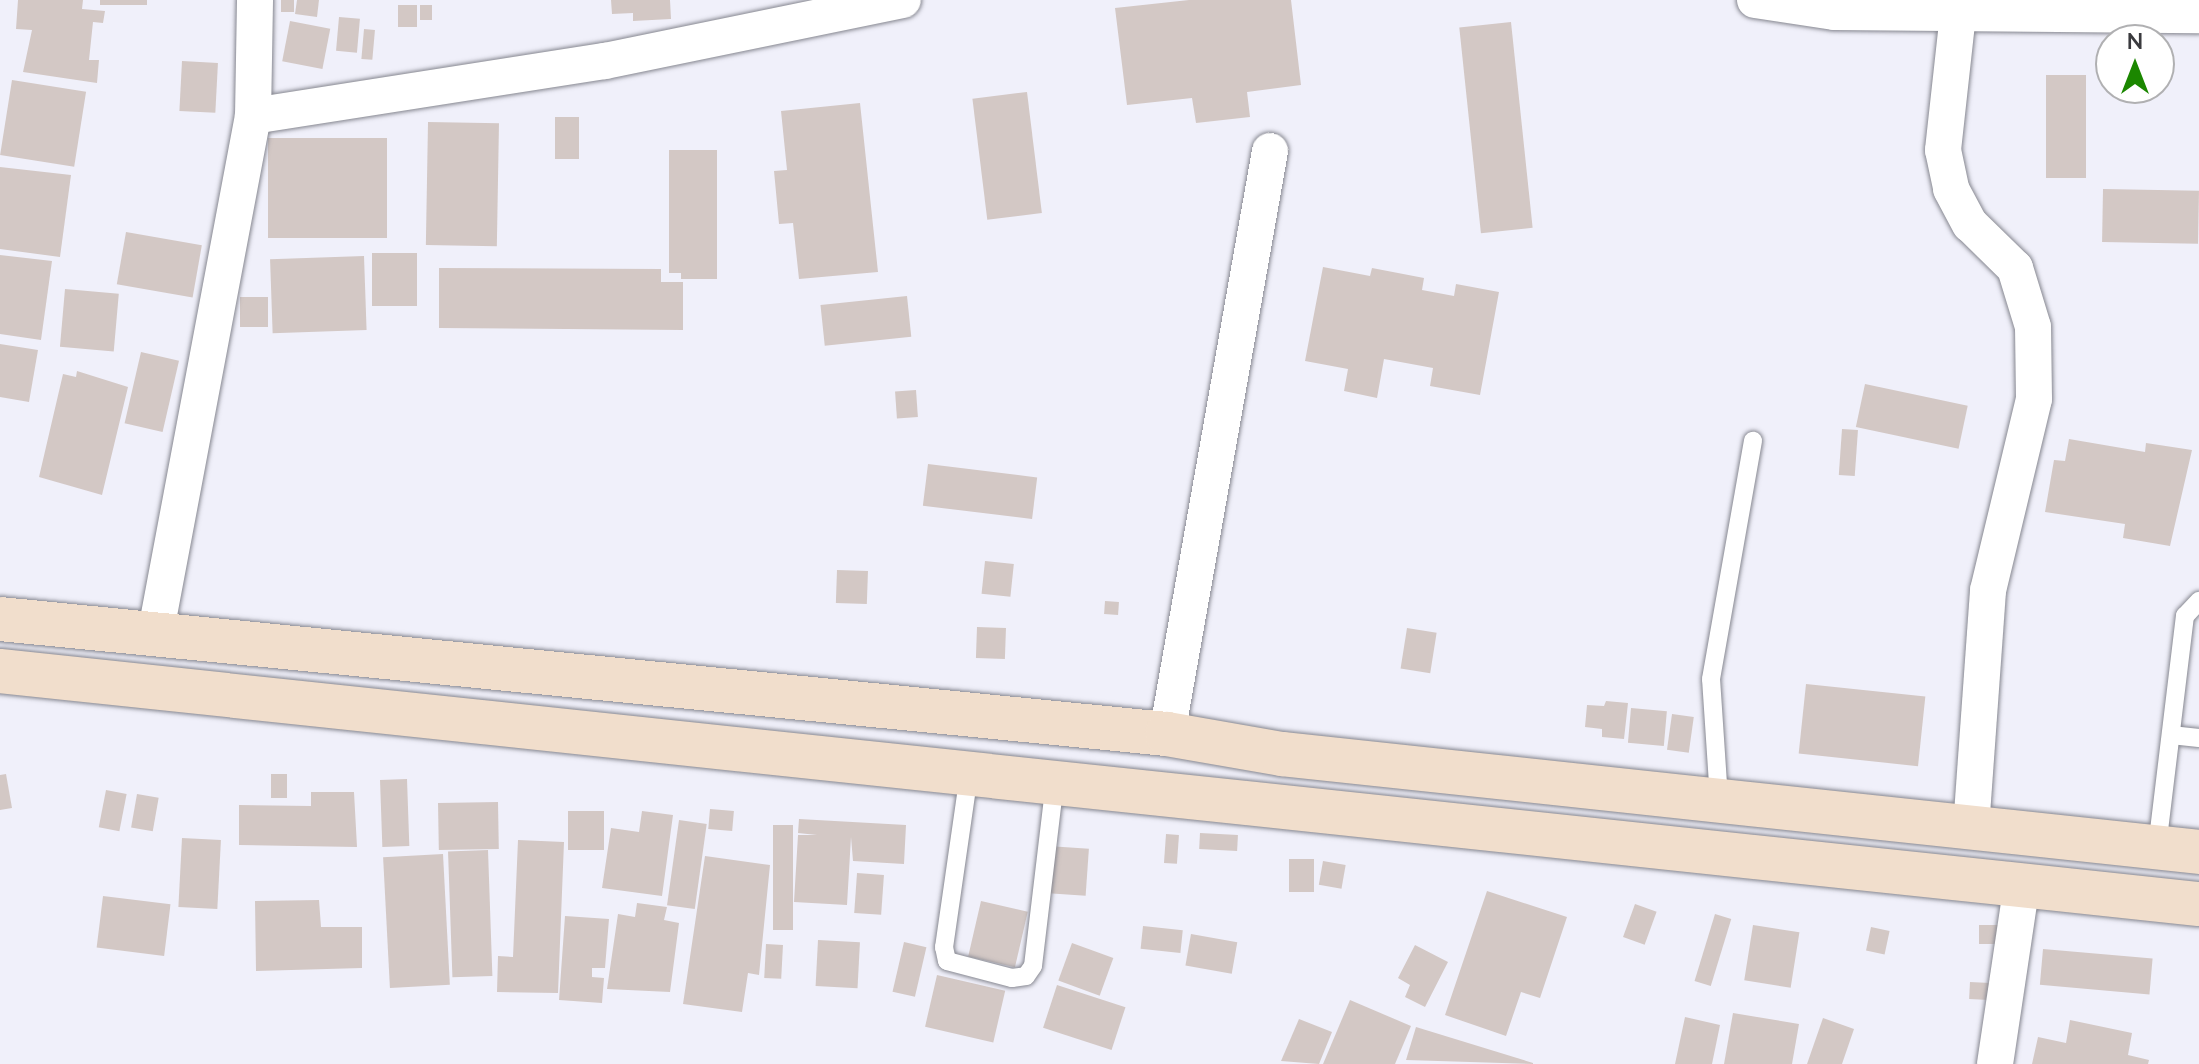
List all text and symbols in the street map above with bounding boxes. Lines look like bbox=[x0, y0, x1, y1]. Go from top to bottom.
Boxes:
north arrow bbox=[2095, 24, 2175, 104]
text: N bbox=[2127, 27, 2143, 57]

